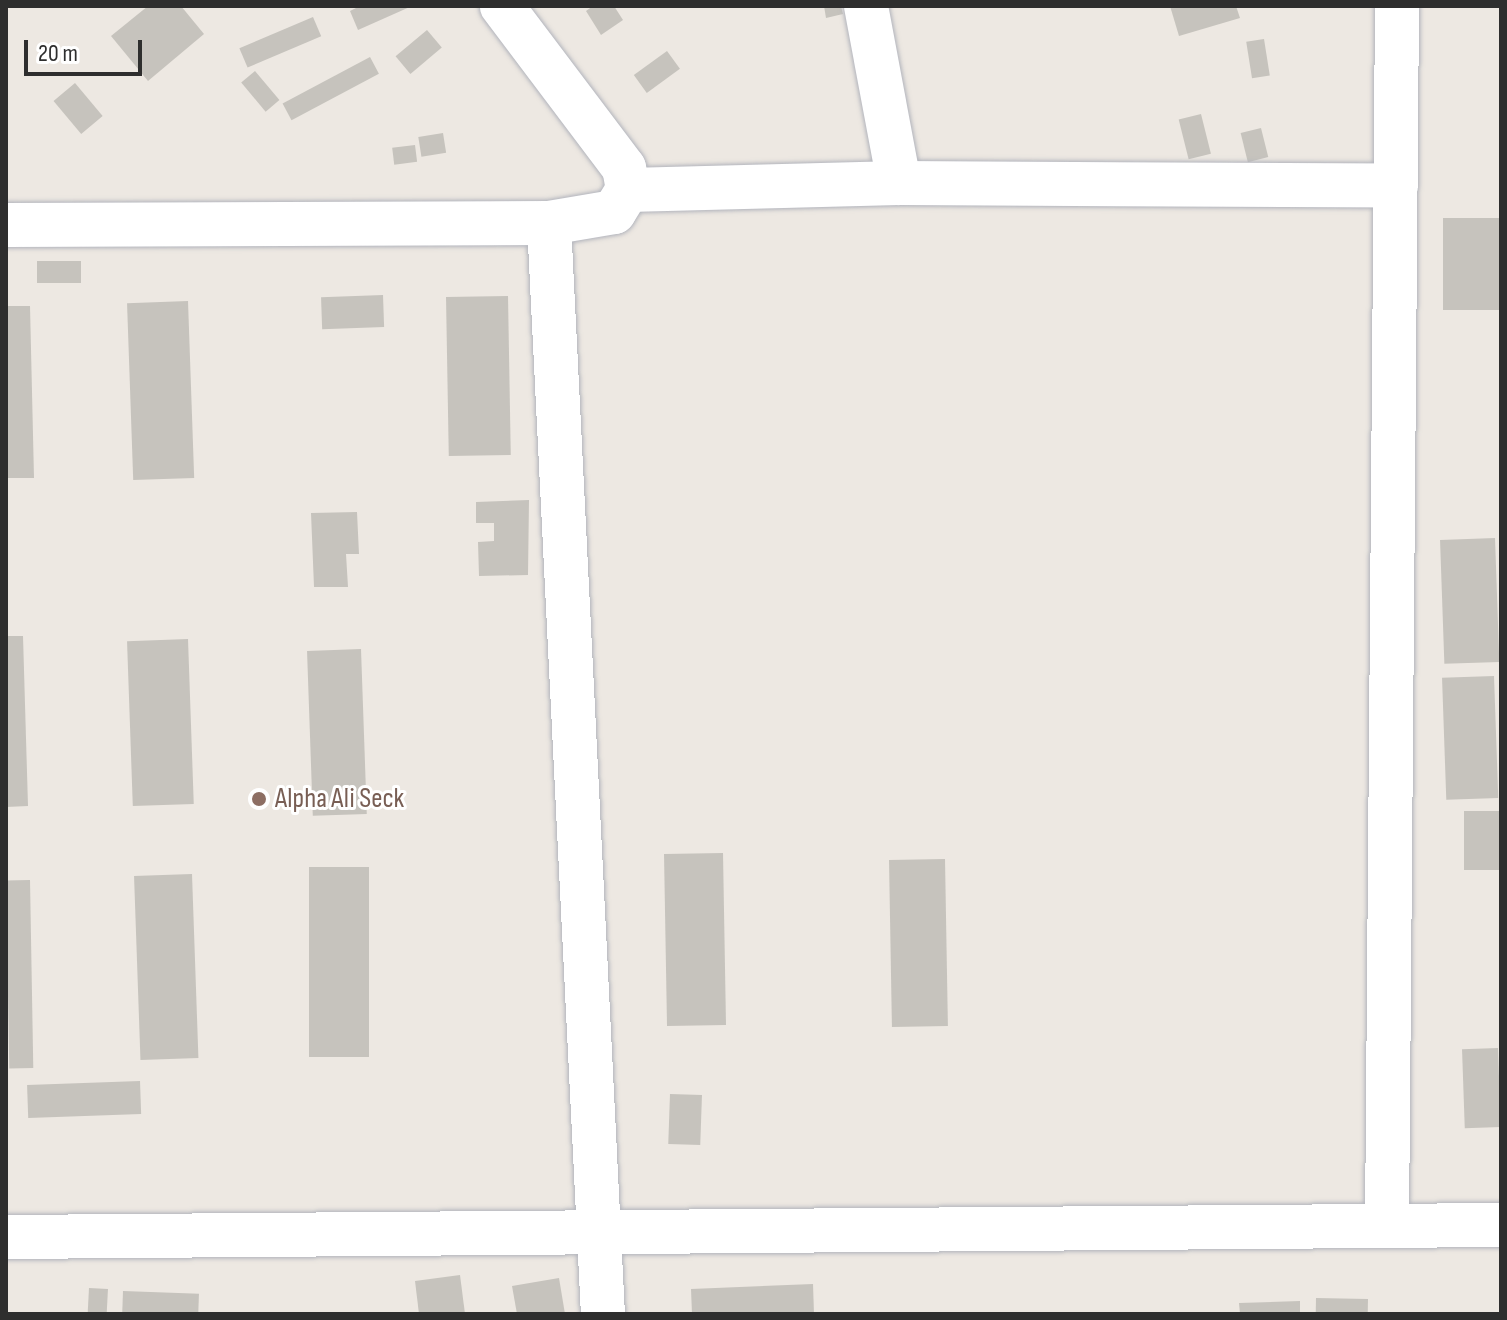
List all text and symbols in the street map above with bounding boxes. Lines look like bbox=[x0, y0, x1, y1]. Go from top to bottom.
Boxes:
scale bar bbox=[28, 24, 146, 74]
text: 20 m bbox=[38, 39, 78, 68]
place label: Alpha Ali Seck bbox=[275, 782, 404, 816]
marker: Alpha Ali Seck bbox=[250, 790, 268, 808]

